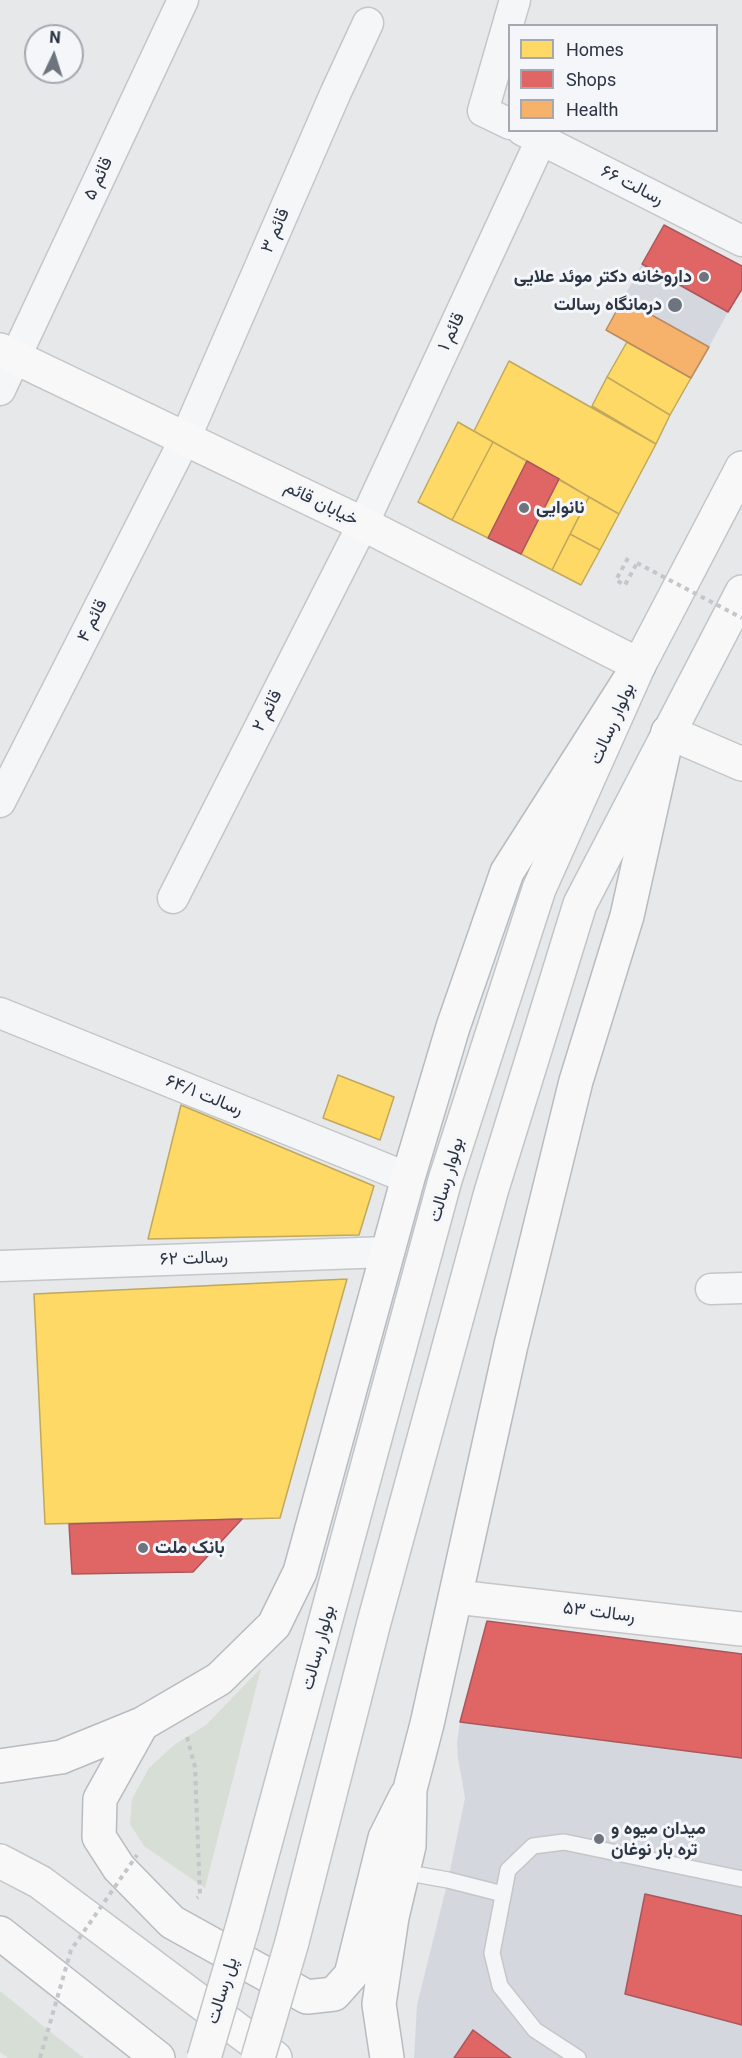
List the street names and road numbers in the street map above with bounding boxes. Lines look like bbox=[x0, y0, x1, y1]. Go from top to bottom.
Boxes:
street label: قائم ۵ bbox=[80, 154, 118, 204]
street label: رسالت ۶۶ bbox=[597, 161, 667, 211]
street label: قائم ۳ bbox=[257, 206, 295, 256]
street label: قائم ۱ bbox=[434, 310, 470, 354]
street label: خیابان قائم bbox=[280, 477, 362, 531]
street label: قائم ۴ bbox=[73, 596, 113, 646]
street label: بولوار رسالت bbox=[585, 680, 641, 768]
street label: قائم ۲ bbox=[248, 687, 288, 735]
street label: رسالت ۶۴/۱ bbox=[162, 1071, 246, 1121]
street label: بولوار رسالت bbox=[425, 1135, 469, 1225]
street label: رسالت ۶۲ bbox=[160, 1247, 228, 1271]
street label: رسالت ۵۳ bbox=[562, 1598, 636, 1628]
street label: بولوار رسالت bbox=[297, 1603, 341, 1693]
street label: پل رسالت bbox=[203, 1955, 243, 2027]

